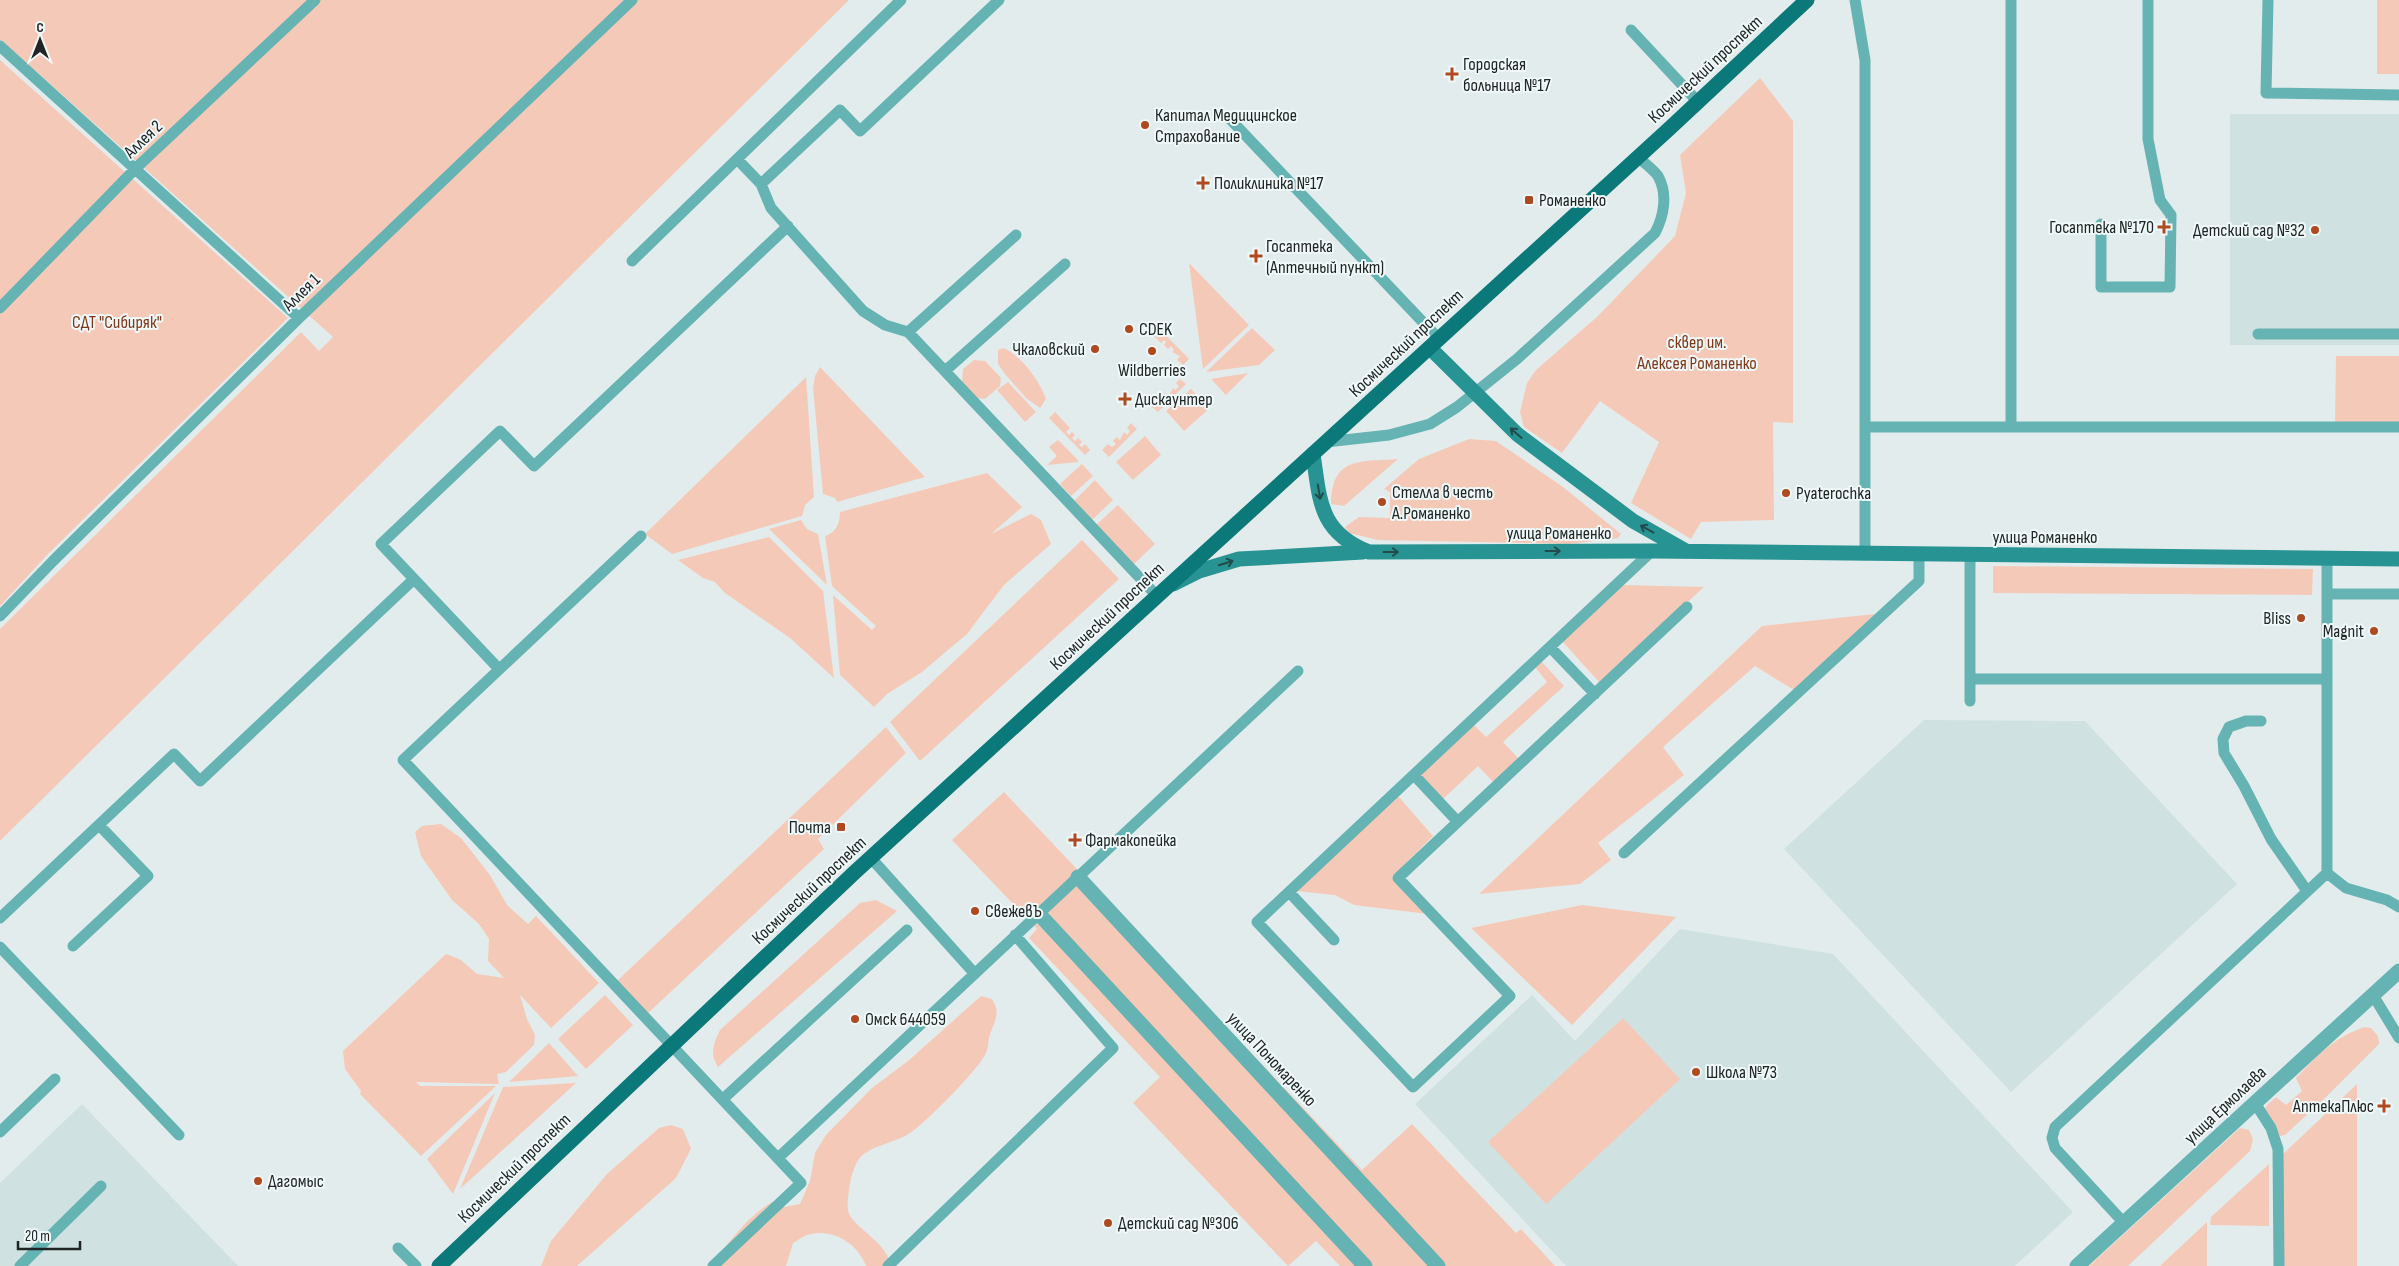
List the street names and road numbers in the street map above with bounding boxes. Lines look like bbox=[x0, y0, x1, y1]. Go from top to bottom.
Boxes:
street label: Космический проспект bbox=[1644, 11, 1767, 128]
street label: Аллея 2 bbox=[119, 116, 167, 163]
street label: Аллея 1 bbox=[277, 269, 325, 316]
street label: Космический проспект bbox=[1345, 285, 1468, 402]
street label: улица Романенко bbox=[1506, 523, 1612, 544]
street label: улица Романенко bbox=[1992, 527, 2098, 548]
street label: Космический проспект bbox=[1046, 558, 1169, 675]
street label: Космический проспект bbox=[748, 832, 871, 949]
street label: улица Пономаренко bbox=[1222, 1008, 1321, 1111]
street label: улица Ермолаева bbox=[2180, 1062, 2271, 1149]
street label: Космический проспект bbox=[454, 1109, 575, 1227]

